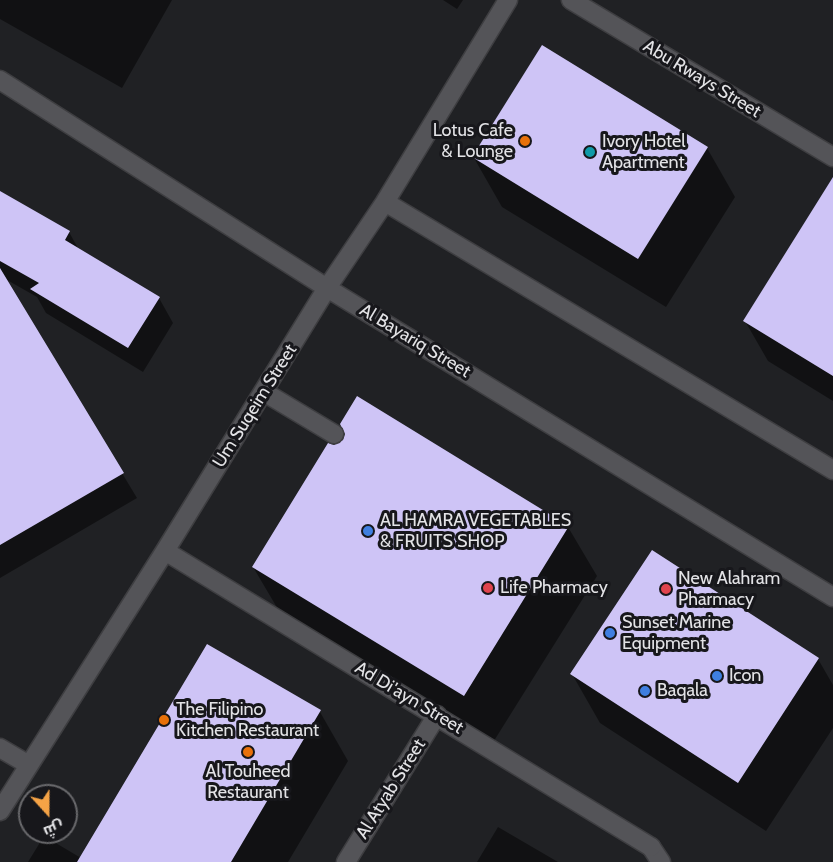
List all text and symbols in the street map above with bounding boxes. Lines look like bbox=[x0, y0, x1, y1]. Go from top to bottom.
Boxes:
street label: Abu Rways Street bbox=[639, 35, 765, 123]
place label: Lotus Cafe & Lounge bbox=[433, 120, 513, 162]
place label: Ivory Hotel Apartment bbox=[602, 131, 686, 174]
marker: Lotus Cafe & Lounge bbox=[518, 134, 532, 148]
marker: Ivory Hotel Apartment bbox=[583, 145, 597, 159]
street label: Al Bayariq Street bbox=[356, 299, 474, 383]
street label: Um Suqeim Street bbox=[208, 340, 302, 472]
place label: AL HAMRA VEGETABLES & FRUITS SHOP bbox=[380, 510, 571, 552]
marker: AL HAMRA VEGETABLES & FRUITS SHOP bbox=[361, 524, 375, 538]
place label: New Alahram Pharmacy bbox=[678, 568, 780, 610]
place label: Life Pharmacy bbox=[500, 577, 608, 599]
marker: Life Pharmacy bbox=[481, 581, 495, 595]
marker: New Alahram Pharmacy bbox=[659, 582, 673, 596]
place label: Sunset Marine Equipment bbox=[622, 612, 731, 654]
marker: Sunset Marine Equipment bbox=[603, 626, 617, 640]
street label: Ad Di'ayn Street bbox=[351, 657, 467, 739]
place label: Icon bbox=[729, 665, 761, 687]
marker: Icon bbox=[710, 669, 724, 683]
place label: Baqala bbox=[657, 680, 708, 702]
marker: Baqala bbox=[638, 684, 652, 698]
place label: The Filipino Kitchen Restaurant bbox=[176, 699, 319, 742]
marker: The Filipino Kitchen Restaurant bbox=[157, 713, 171, 727]
street label: Al Atyab Street bbox=[352, 735, 430, 843]
marker: Al Touheed Restaurant bbox=[241, 745, 255, 759]
place label: Al Touheed Restaurant bbox=[206, 761, 290, 804]
north arrow bbox=[18, 784, 78, 844]
text: ش bbox=[41, 817, 67, 842]

